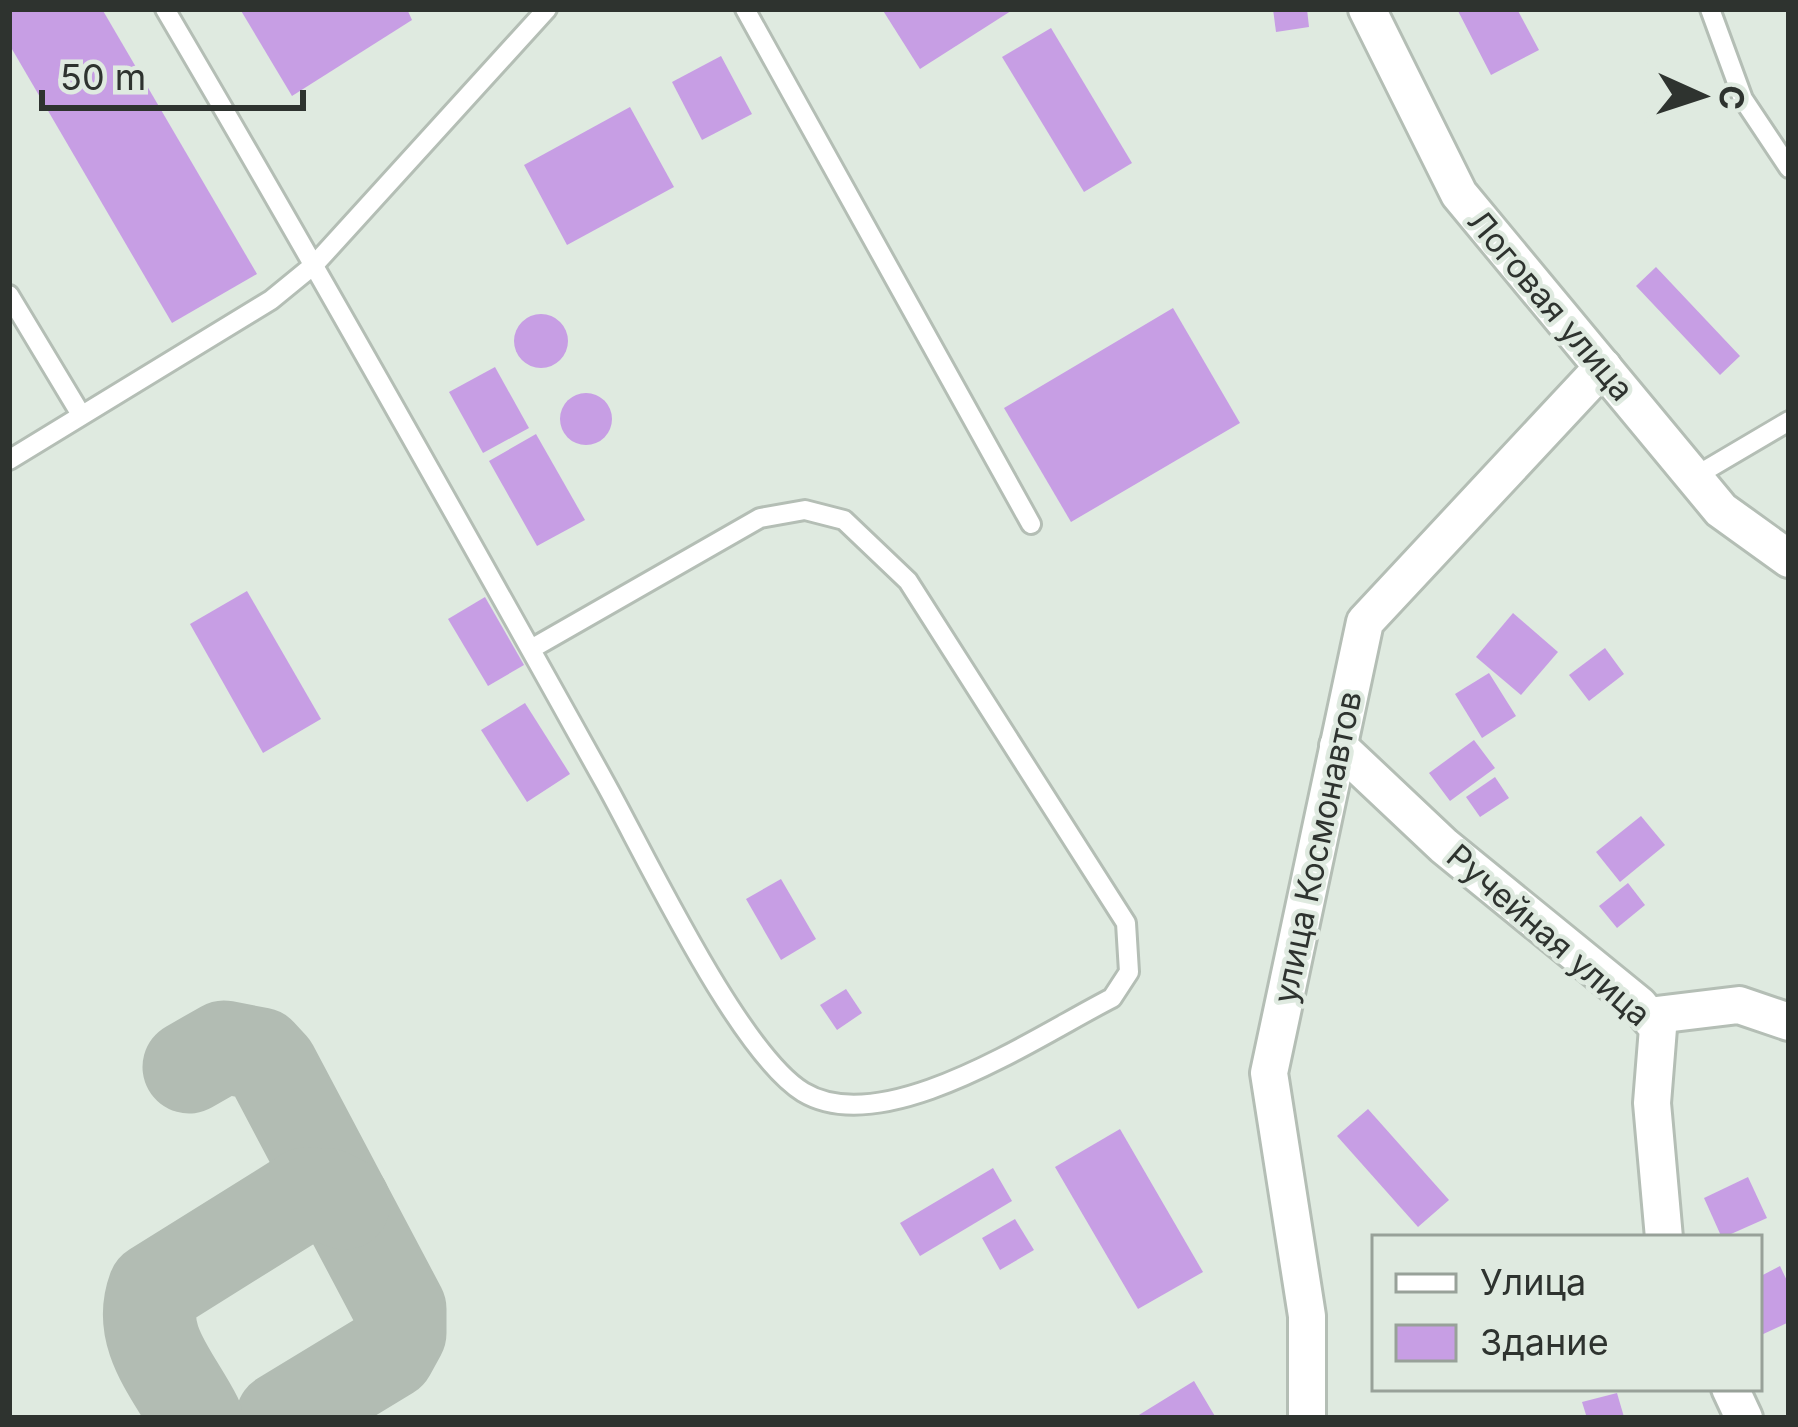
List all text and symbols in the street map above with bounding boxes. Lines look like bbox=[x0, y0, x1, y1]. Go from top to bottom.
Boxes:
scale bar bbox=[42, 36, 303, 110]
north arrow bbox=[1642, 36, 1762, 156]
text: 50 m bbox=[60, 55, 146, 99]
text: С bbox=[1711, 84, 1753, 111]
street label: Логовая улица bbox=[1460, 202, 1642, 408]
street label: улица Космонавтов bbox=[1264, 687, 1370, 1007]
street label: Ручейная улица bbox=[1439, 836, 1659, 1034]
legend bbox=[1372, 1235, 1762, 1391]
text: Улица bbox=[1480, 1260, 1586, 1304]
text: Здание bbox=[1480, 1320, 1609, 1364]

